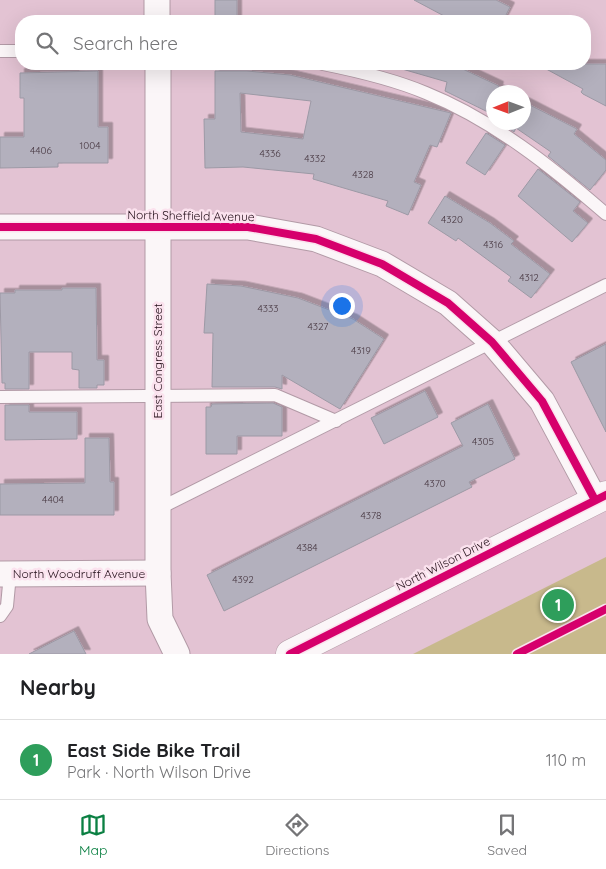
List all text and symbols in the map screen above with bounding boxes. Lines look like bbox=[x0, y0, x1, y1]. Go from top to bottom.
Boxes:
search box bbox=[15, 15, 591, 70]
icon: search bbox=[33, 29, 61, 57]
text: Search here bbox=[73, 31, 178, 55]
north arrow bbox=[486, 85, 531, 130]
house number: 1004 bbox=[80, 139, 100, 152]
house number: 4406 bbox=[30, 144, 53, 157]
house number: 4336 bbox=[259, 147, 281, 160]
house number: 4332 bbox=[304, 152, 326, 165]
house number: 4328 bbox=[352, 168, 374, 181]
street label: North Sheffield Avenue bbox=[127, 207, 255, 224]
house number: 4320 bbox=[441, 213, 463, 226]
house number: 4316 bbox=[483, 238, 503, 251]
house number: 4312 bbox=[519, 271, 539, 284]
your location bbox=[329, 293, 355, 319]
house number: 4333 bbox=[258, 302, 279, 315]
street label: East Congress Street bbox=[150, 303, 165, 419]
house number: 4327 bbox=[308, 320, 329, 333]
house number: 4319 bbox=[351, 344, 371, 357]
house number: 4305 bbox=[472, 435, 494, 448]
house number: 4370 bbox=[424, 477, 446, 490]
house number: 4404 bbox=[42, 493, 64, 506]
house number: 4378 bbox=[360, 509, 382, 522]
street label: North Wilson Drive bbox=[393, 533, 493, 594]
house number: 4384 bbox=[296, 541, 318, 554]
street label: North Woodruff Avenue bbox=[13, 566, 145, 581]
house number: 4392 bbox=[232, 573, 254, 586]
pin: 1 bbox=[542, 586, 574, 624]
text: Nearby bbox=[20, 674, 96, 700]
text: East Side Bike Trail bbox=[67, 738, 241, 762]
text: 1 bbox=[33, 750, 39, 770]
text: 110 m bbox=[546, 750, 586, 770]
text: Park · North Wilson Drive bbox=[67, 762, 251, 782]
tab: Map bbox=[79, 811, 107, 859]
tab: Directions bbox=[265, 811, 329, 859]
tab: Saved bbox=[487, 811, 527, 859]

